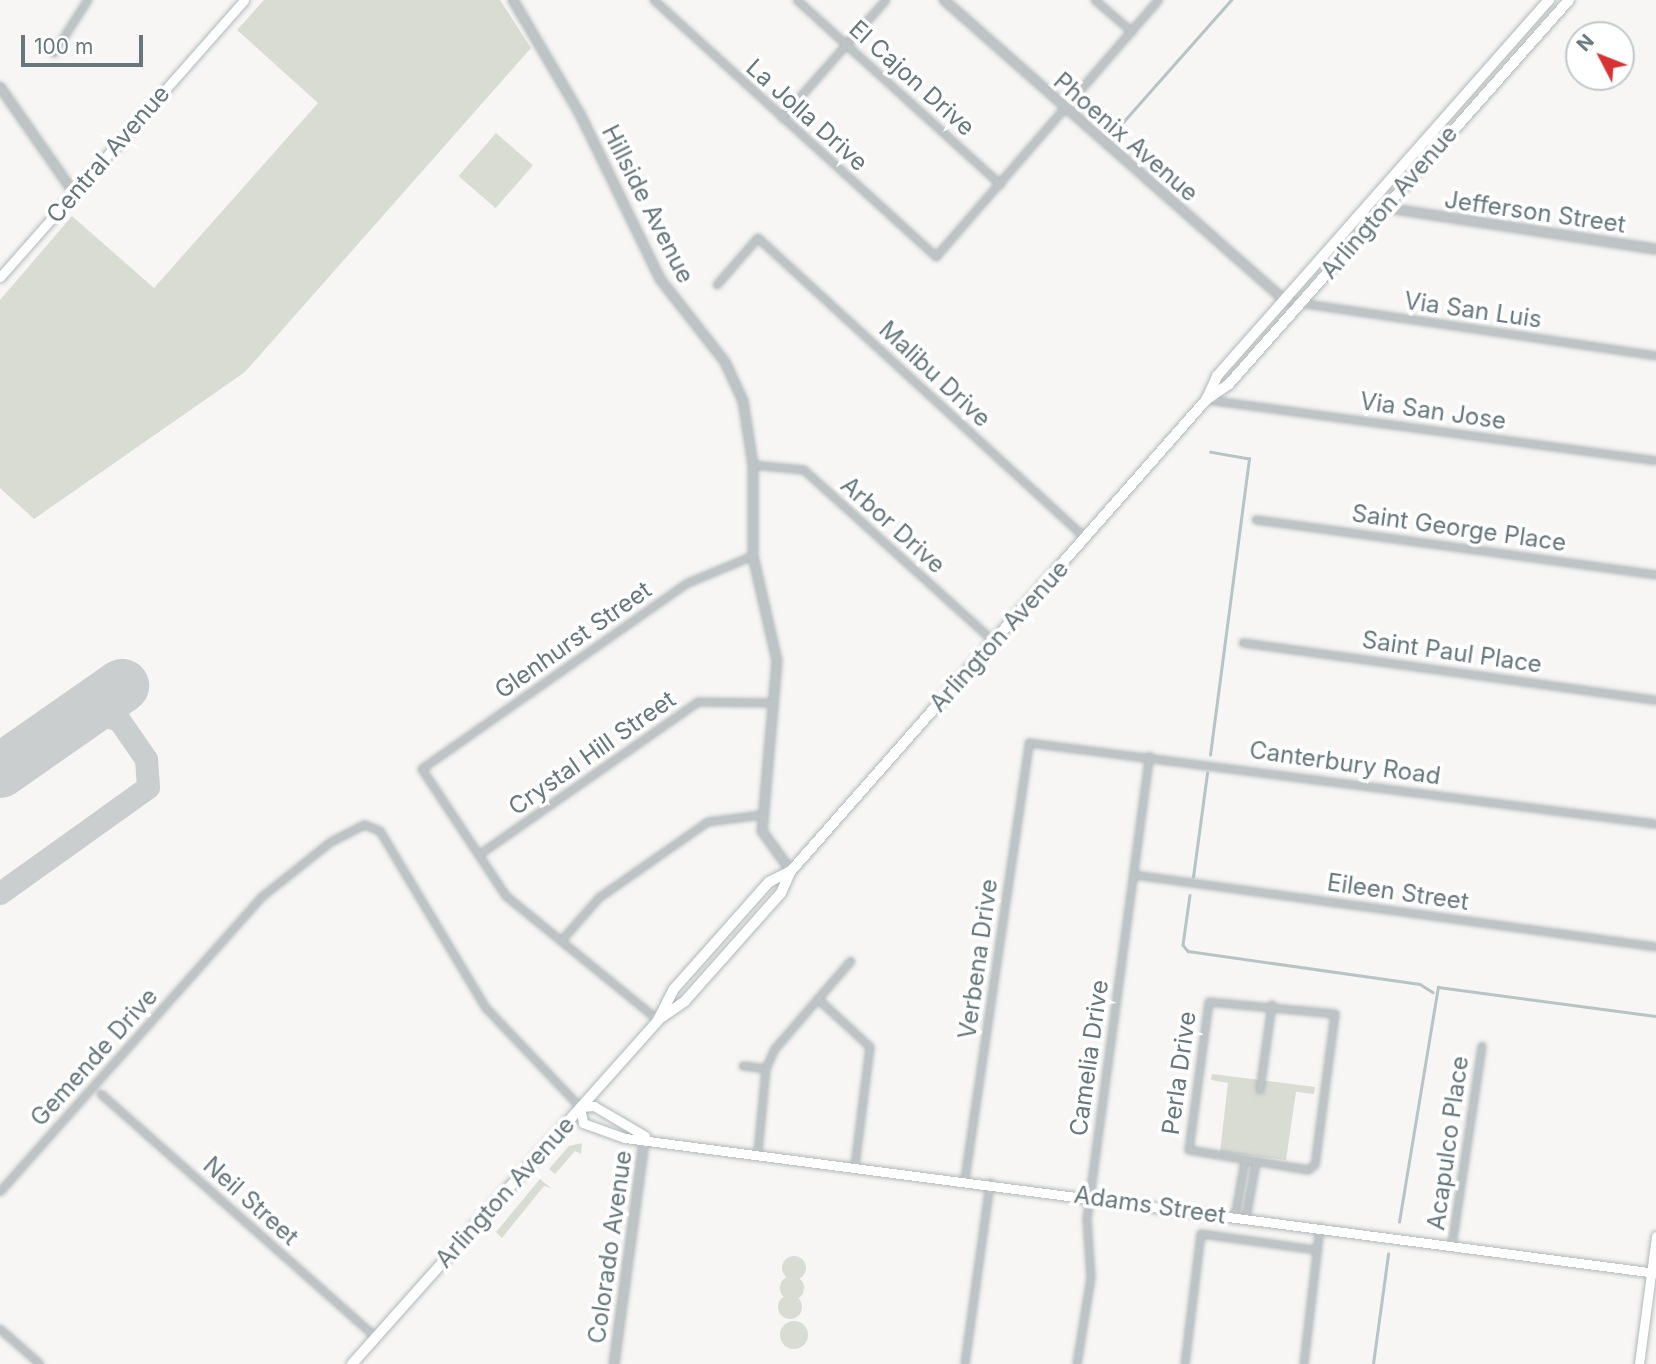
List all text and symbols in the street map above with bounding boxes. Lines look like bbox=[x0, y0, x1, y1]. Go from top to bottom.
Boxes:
street label: El Cajon Drive bbox=[843, 14, 981, 142]
scale bar bbox=[24, 21, 147, 65]
north arrow bbox=[1565, 21, 1635, 91]
text: N bbox=[1572, 30, 1599, 56]
text: 100 m bbox=[34, 34, 93, 59]
street label: La Jolla Drive bbox=[740, 53, 874, 177]
street label: Phoenix Avenue bbox=[1048, 66, 1204, 208]
street label: Central Avenue bbox=[40, 79, 176, 229]
street label: Arlington Avenue bbox=[1315, 119, 1463, 285]
street label: Hillside Avenue bbox=[596, 120, 700, 288]
street label: Jefferson Street bbox=[1443, 185, 1627, 239]
street label: Via San Luis bbox=[1402, 286, 1544, 334]
street label: Malibu Drive bbox=[873, 315, 997, 433]
street label: Via San Jose bbox=[1358, 387, 1508, 435]
street label: Arbor Drive bbox=[835, 471, 951, 579]
street label: Saint George Place bbox=[1350, 499, 1568, 557]
street label: Arlington Avenue bbox=[923, 554, 1075, 718]
street label: Glenhurst Street bbox=[489, 575, 657, 705]
street label: Saint Paul Place bbox=[1360, 625, 1544, 679]
street label: Crystal Hill Street bbox=[503, 685, 681, 821]
street label: Canterbury Road bbox=[1248, 735, 1442, 791]
street label: Eileen Street bbox=[1325, 868, 1471, 916]
street label: Verbena Drive bbox=[953, 877, 1003, 1041]
street label: Camelia Drive bbox=[1064, 978, 1114, 1138]
street label: Gemende Drive bbox=[24, 982, 164, 1132]
street label: Perla Drive bbox=[1156, 1010, 1202, 1136]
street label: Acapulco Place bbox=[1422, 1054, 1474, 1232]
street label: Arlington Avenue bbox=[429, 1110, 581, 1274]
street label: Colorado Avenue bbox=[582, 1149, 638, 1345]
street label: Neil Street bbox=[197, 1151, 305, 1251]
street label: Adams Street bbox=[1072, 1180, 1228, 1230]

